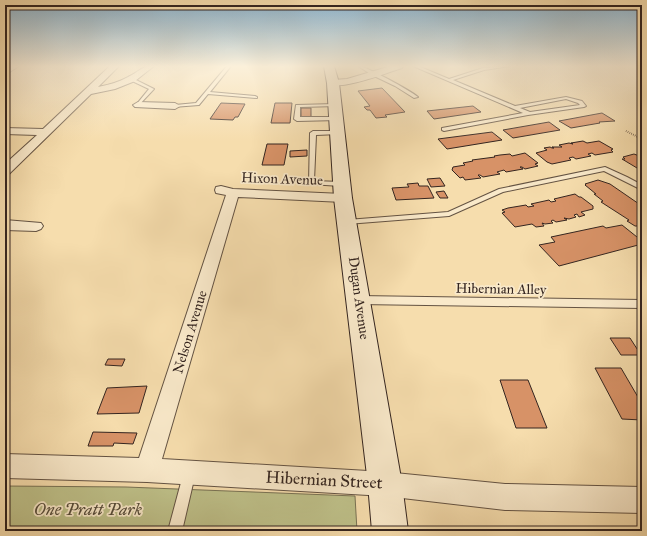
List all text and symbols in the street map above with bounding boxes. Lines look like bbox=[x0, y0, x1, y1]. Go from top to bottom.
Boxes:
street label: Hixon Avenue bbox=[241, 169, 323, 189]
street label: Dugan Avenue bbox=[345, 255, 373, 341]
street label: Hibernian Alley bbox=[455, 280, 547, 298]
street label: Nelson Avenue bbox=[169, 288, 211, 376]
street label: Hibernian Street bbox=[265, 466, 383, 494]
park label: One Pratt Park bbox=[34, 499, 142, 520]

